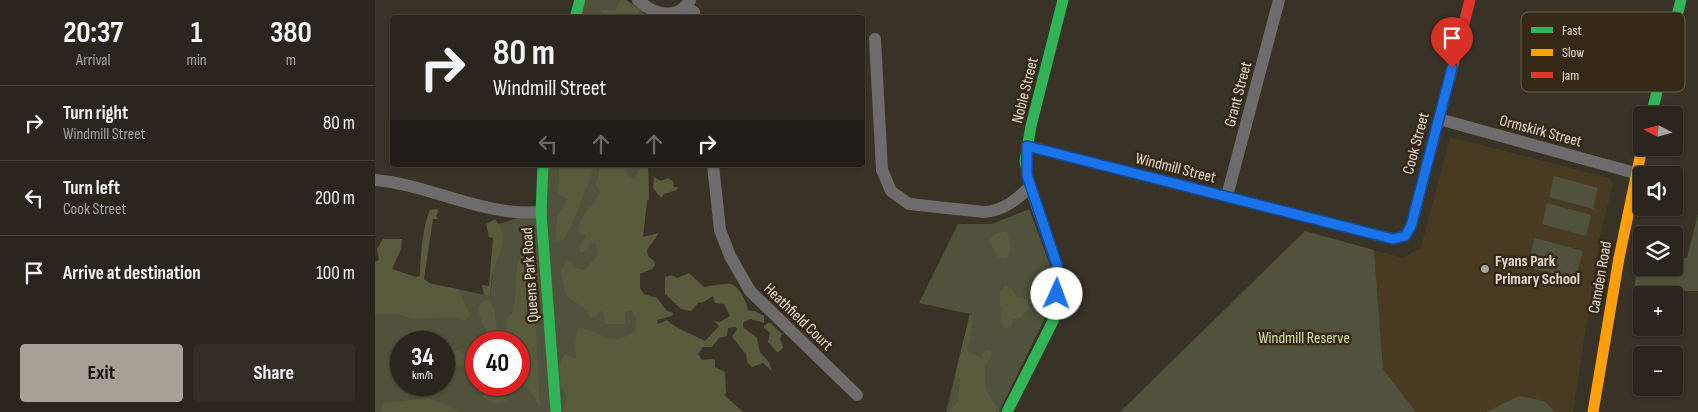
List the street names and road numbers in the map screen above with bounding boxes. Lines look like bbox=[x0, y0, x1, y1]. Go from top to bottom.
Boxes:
street label: Noble Street bbox=[1008, 55, 1043, 125]
street label: Grant Street bbox=[1221, 60, 1256, 129]
street label: Cook Street bbox=[1399, 110, 1434, 176]
street label: Ormskirk Street bbox=[1497, 111, 1584, 152]
street label: Windmill Street bbox=[1133, 149, 1218, 188]
street label: Queens Park Road bbox=[518, 227, 543, 323]
street label: Camden Road bbox=[1585, 240, 1616, 315]
street label: Heathfield Court bbox=[759, 279, 837, 355]

